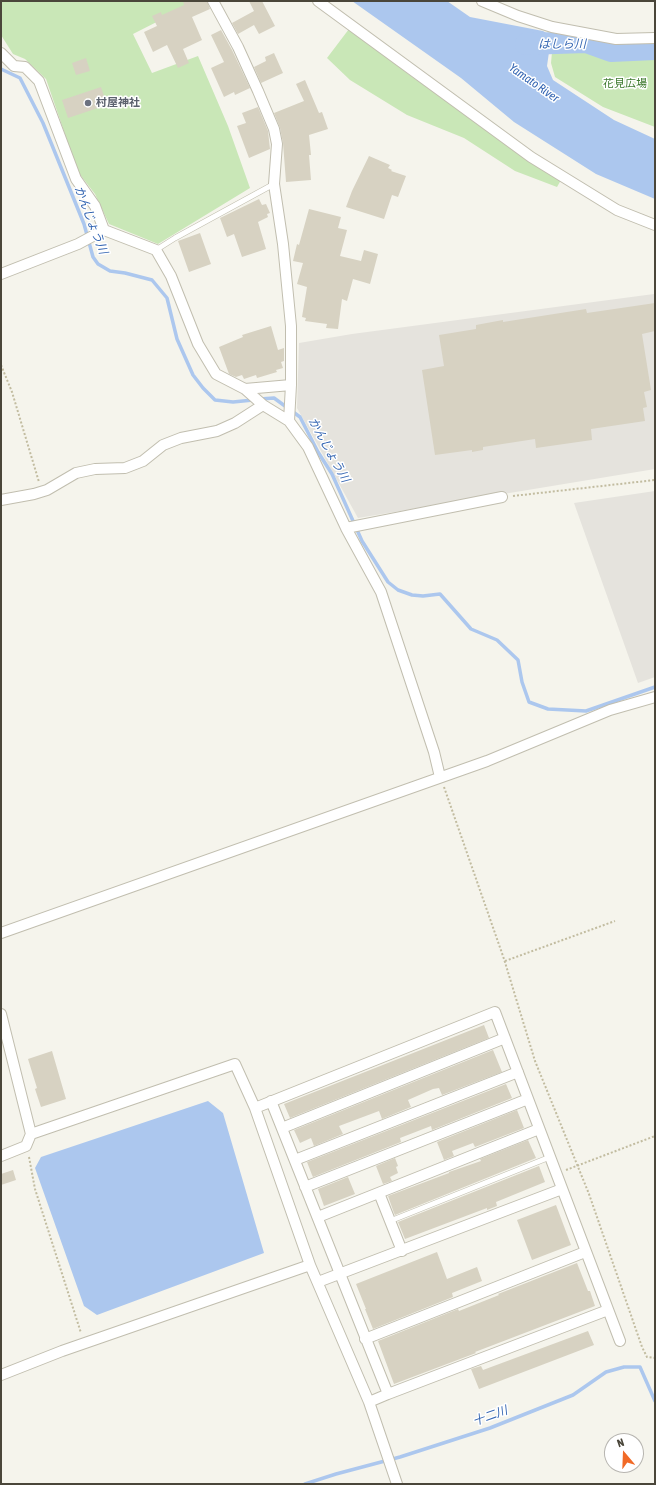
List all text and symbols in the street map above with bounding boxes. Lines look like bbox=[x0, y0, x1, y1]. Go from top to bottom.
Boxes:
water label: はしら川 bbox=[538, 37, 586, 51]
water label: Yamato River bbox=[506, 61, 562, 105]
park label: 花見広場 bbox=[603, 77, 647, 91]
place label: 村屋神社 bbox=[96, 96, 140, 110]
marker: 村屋神社 bbox=[83, 98, 93, 108]
water label: かんじょう川 bbox=[71, 184, 111, 256]
water label: かんじょう川 bbox=[305, 415, 353, 485]
water label: 十二川 bbox=[471, 1403, 509, 1429]
north arrow bbox=[604, 1433, 644, 1473]
text: N bbox=[615, 1436, 625, 1449]

